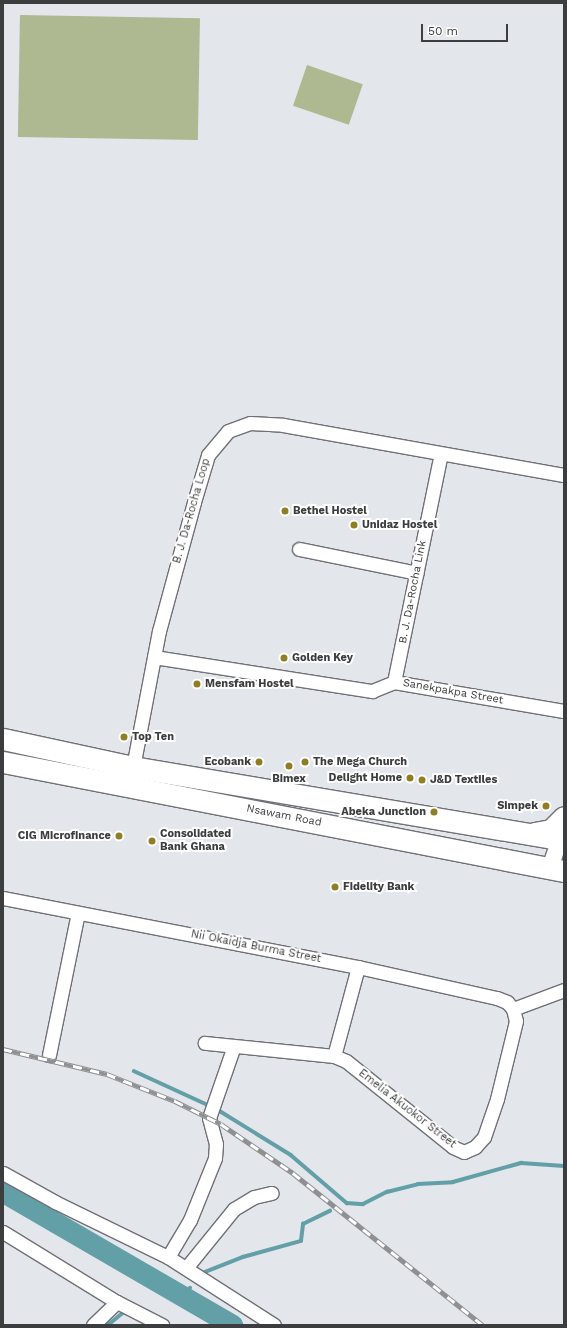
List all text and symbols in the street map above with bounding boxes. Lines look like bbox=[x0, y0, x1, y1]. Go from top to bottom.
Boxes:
scale bar bbox=[423, 16, 510, 42]
text: 50 m bbox=[428, 24, 458, 38]
street label: B. J. Da-Rocha Loop bbox=[171, 457, 213, 565]
place label: Bethel Hostel bbox=[293, 504, 367, 518]
marker: Bethel Hostel bbox=[280, 506, 290, 516]
place label: Unidaz Hostel bbox=[362, 518, 437, 532]
marker: Unidaz Hostel bbox=[349, 520, 359, 530]
street label: B. J. Da-Rocha Link bbox=[396, 539, 430, 645]
place label: Golden Key bbox=[292, 651, 353, 665]
marker: Golden Key bbox=[279, 653, 289, 663]
place label: Mensfam Hostel bbox=[205, 677, 294, 691]
street label: Sanekpakpa Street bbox=[402, 677, 504, 707]
marker: Mensfam Hostel bbox=[192, 679, 202, 689]
place label: Top Ten bbox=[132, 730, 174, 744]
marker: Top Ten bbox=[119, 732, 129, 742]
place label: Ecobank bbox=[204, 755, 251, 769]
place label: The Mega Church bbox=[313, 755, 407, 769]
marker: Ecobank bbox=[254, 757, 264, 767]
marker: The Mega Church bbox=[300, 757, 310, 767]
marker: Bimex bbox=[284, 761, 294, 771]
place label: Delight Home bbox=[329, 771, 402, 785]
place label: Bimex bbox=[272, 772, 306, 786]
marker: Delight Home bbox=[405, 773, 415, 783]
place label: J&D Textiles bbox=[430, 773, 498, 787]
marker: J&D Textiles bbox=[417, 775, 427, 785]
place label: Simpek bbox=[497, 799, 538, 813]
marker: Simpek bbox=[541, 801, 551, 811]
street label: Nsawam Road bbox=[245, 802, 323, 830]
place label: Abeka Junction bbox=[341, 805, 426, 819]
marker: Abeka Junction bbox=[429, 807, 439, 817]
place label: Consolidated Bank Ghana bbox=[160, 828, 231, 854]
place label: CIG Microfinance bbox=[18, 829, 111, 843]
marker: CIG Microfinance bbox=[114, 831, 124, 841]
marker: Consolidated Bank Ghana bbox=[147, 836, 157, 846]
place label: Fidelity Bank bbox=[343, 880, 415, 894]
marker: Fidelity Bank bbox=[330, 882, 340, 892]
street label: Nii Okaidja Burma Street bbox=[189, 928, 323, 966]
street label: Emelia Akuokor Street bbox=[355, 1067, 459, 1151]

